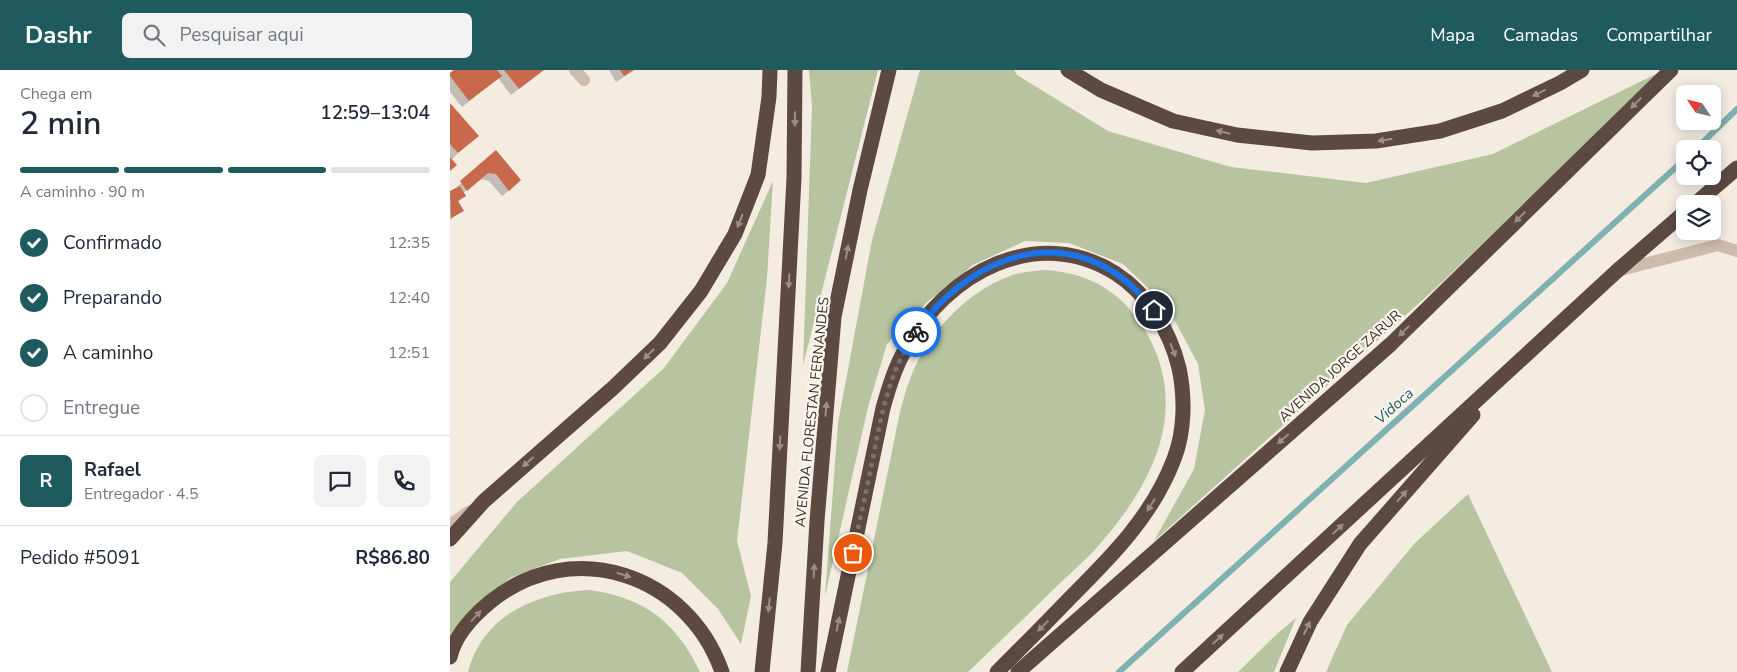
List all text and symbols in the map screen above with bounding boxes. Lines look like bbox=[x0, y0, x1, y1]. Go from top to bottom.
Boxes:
search box bbox=[122, 13, 472, 58]
text: Dashr bbox=[25, 19, 92, 51]
icon: search bbox=[140, 21, 168, 49]
text: Pesquisar aqui bbox=[180, 22, 304, 48]
text: Mapa bbox=[1430, 23, 1475, 47]
text: Camadas bbox=[1503, 23, 1578, 47]
text: Compartilhar bbox=[1606, 23, 1712, 47]
text: Chega em bbox=[20, 83, 93, 105]
north arrow bbox=[1676, 85, 1721, 130]
map controls bbox=[1676, 85, 1721, 240]
one-way arrow bbox=[1532, 89, 1546, 97]
one-way arrow bbox=[1630, 97, 1642, 109]
text: 12:59–13:04 bbox=[320, 100, 430, 126]
text: 2 min bbox=[20, 102, 102, 145]
one-way arrow bbox=[791, 111, 799, 127]
one-way arrow bbox=[1215, 128, 1230, 136]
one-way arrow bbox=[1376, 136, 1392, 144]
button: locate bbox=[1676, 140, 1721, 185]
text: A caminho · 90 m bbox=[20, 181, 145, 203]
button: layers bbox=[1676, 195, 1721, 240]
one-way arrow bbox=[1514, 211, 1526, 223]
one-way arrow bbox=[736, 214, 744, 229]
icon: check bbox=[20, 229, 48, 257]
text: Confirmado bbox=[63, 230, 162, 256]
text: 12:35 bbox=[388, 232, 430, 254]
one-way arrow bbox=[844, 244, 852, 260]
one-way arrow bbox=[784, 273, 792, 289]
icon: check bbox=[20, 284, 48, 312]
text: Preparando bbox=[63, 285, 162, 311]
text: 12:40 bbox=[388, 287, 430, 309]
pin bbox=[1133, 289, 1175, 331]
street label: AVENIDA FLORESTAN FERNANDES bbox=[790, 296, 834, 528]
icon: home bbox=[1140, 296, 1168, 324]
street label: AVENIDA JORGE ZARUR bbox=[1275, 306, 1405, 426]
courier bbox=[891, 307, 941, 357]
icon: bike bbox=[902, 318, 930, 346]
one-way arrow bbox=[1398, 325, 1410, 337]
icon: check bbox=[20, 339, 48, 367]
text: A caminho bbox=[63, 340, 153, 366]
text: 12:51 bbox=[388, 342, 430, 364]
one-way arrow bbox=[1170, 343, 1177, 358]
one-way arrow bbox=[643, 348, 655, 360]
water label: Vidoca bbox=[1370, 383, 1418, 429]
text: Entregue bbox=[63, 395, 140, 421]
one-way arrow bbox=[823, 401, 831, 417]
one-way arrow bbox=[1276, 434, 1289, 445]
one-way arrow bbox=[776, 436, 784, 452]
button: chat bbox=[314, 455, 366, 507]
button: phone bbox=[378, 455, 430, 507]
text: Rafael bbox=[84, 457, 141, 483]
one-way arrow bbox=[521, 457, 534, 468]
text: R bbox=[39, 468, 53, 494]
text: Entregador · 4.5 bbox=[84, 483, 199, 505]
one-way arrow bbox=[1396, 490, 1407, 503]
one-way arrow bbox=[1146, 498, 1156, 512]
one-way arrow bbox=[1331, 523, 1343, 535]
pin bbox=[832, 532, 874, 574]
icon: bag bbox=[839, 539, 867, 567]
text: Pedido #5091 bbox=[20, 545, 141, 571]
text: R$86.80 bbox=[355, 545, 430, 571]
one-way arrow bbox=[810, 563, 818, 579]
one-way arrow bbox=[617, 571, 632, 579]
one-way arrow bbox=[764, 598, 772, 614]
one-way arrow bbox=[470, 610, 481, 623]
one-way arrow bbox=[834, 617, 842, 632]
one-way arrow bbox=[1037, 620, 1049, 632]
one-way arrow bbox=[1303, 621, 1311, 635]
one-way arrow bbox=[1212, 633, 1224, 645]

